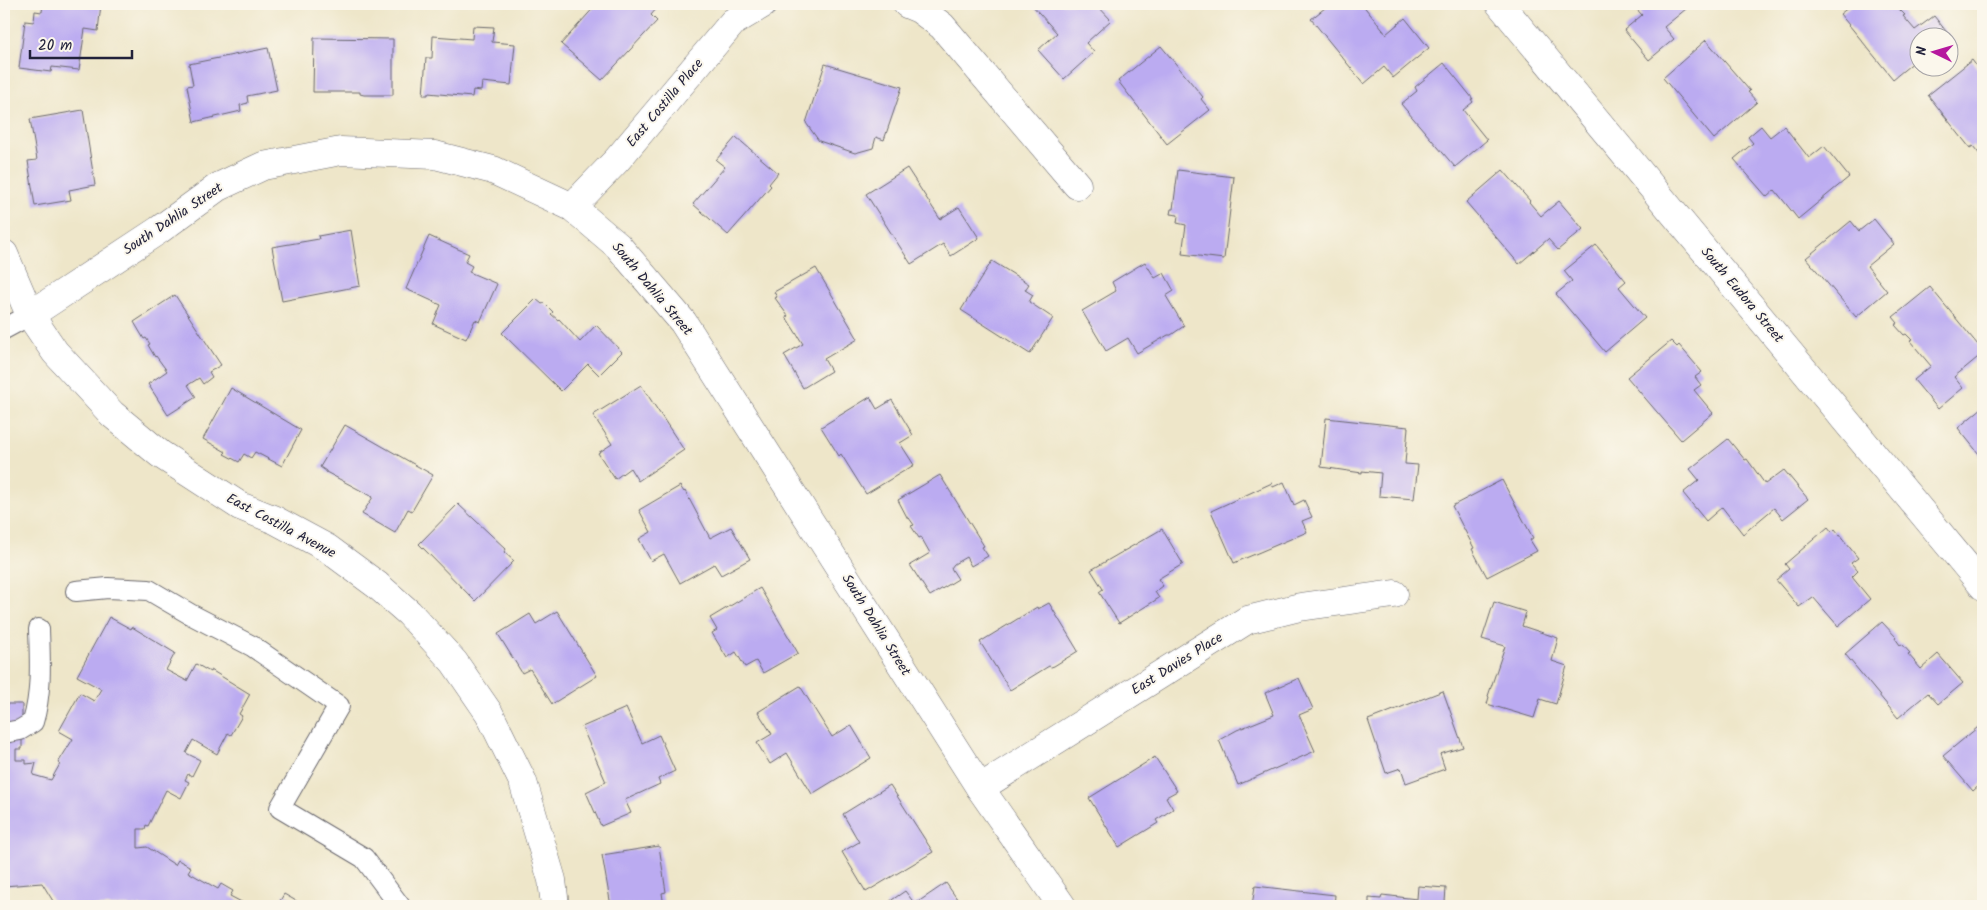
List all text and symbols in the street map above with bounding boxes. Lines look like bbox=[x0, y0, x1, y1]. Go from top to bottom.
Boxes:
scale bar bbox=[30, 28, 132, 60]
north arrow bbox=[1910, 28, 1960, 78]
text: 20 m bbox=[38, 34, 72, 58]
text: N bbox=[1911, 45, 1933, 56]
street label: East Costilla Place bbox=[621, 53, 709, 152]
street label: South Dahlia Street bbox=[119, 177, 228, 261]
street label: South Dahlia Street bbox=[606, 237, 698, 341]
street label: South Eudora Street bbox=[1695, 242, 1789, 348]
street label: East Costilla Avenue bbox=[222, 488, 340, 565]
street label: South Dahlia Street bbox=[836, 570, 917, 681]
street label: East Davies Place bbox=[1127, 627, 1228, 701]

